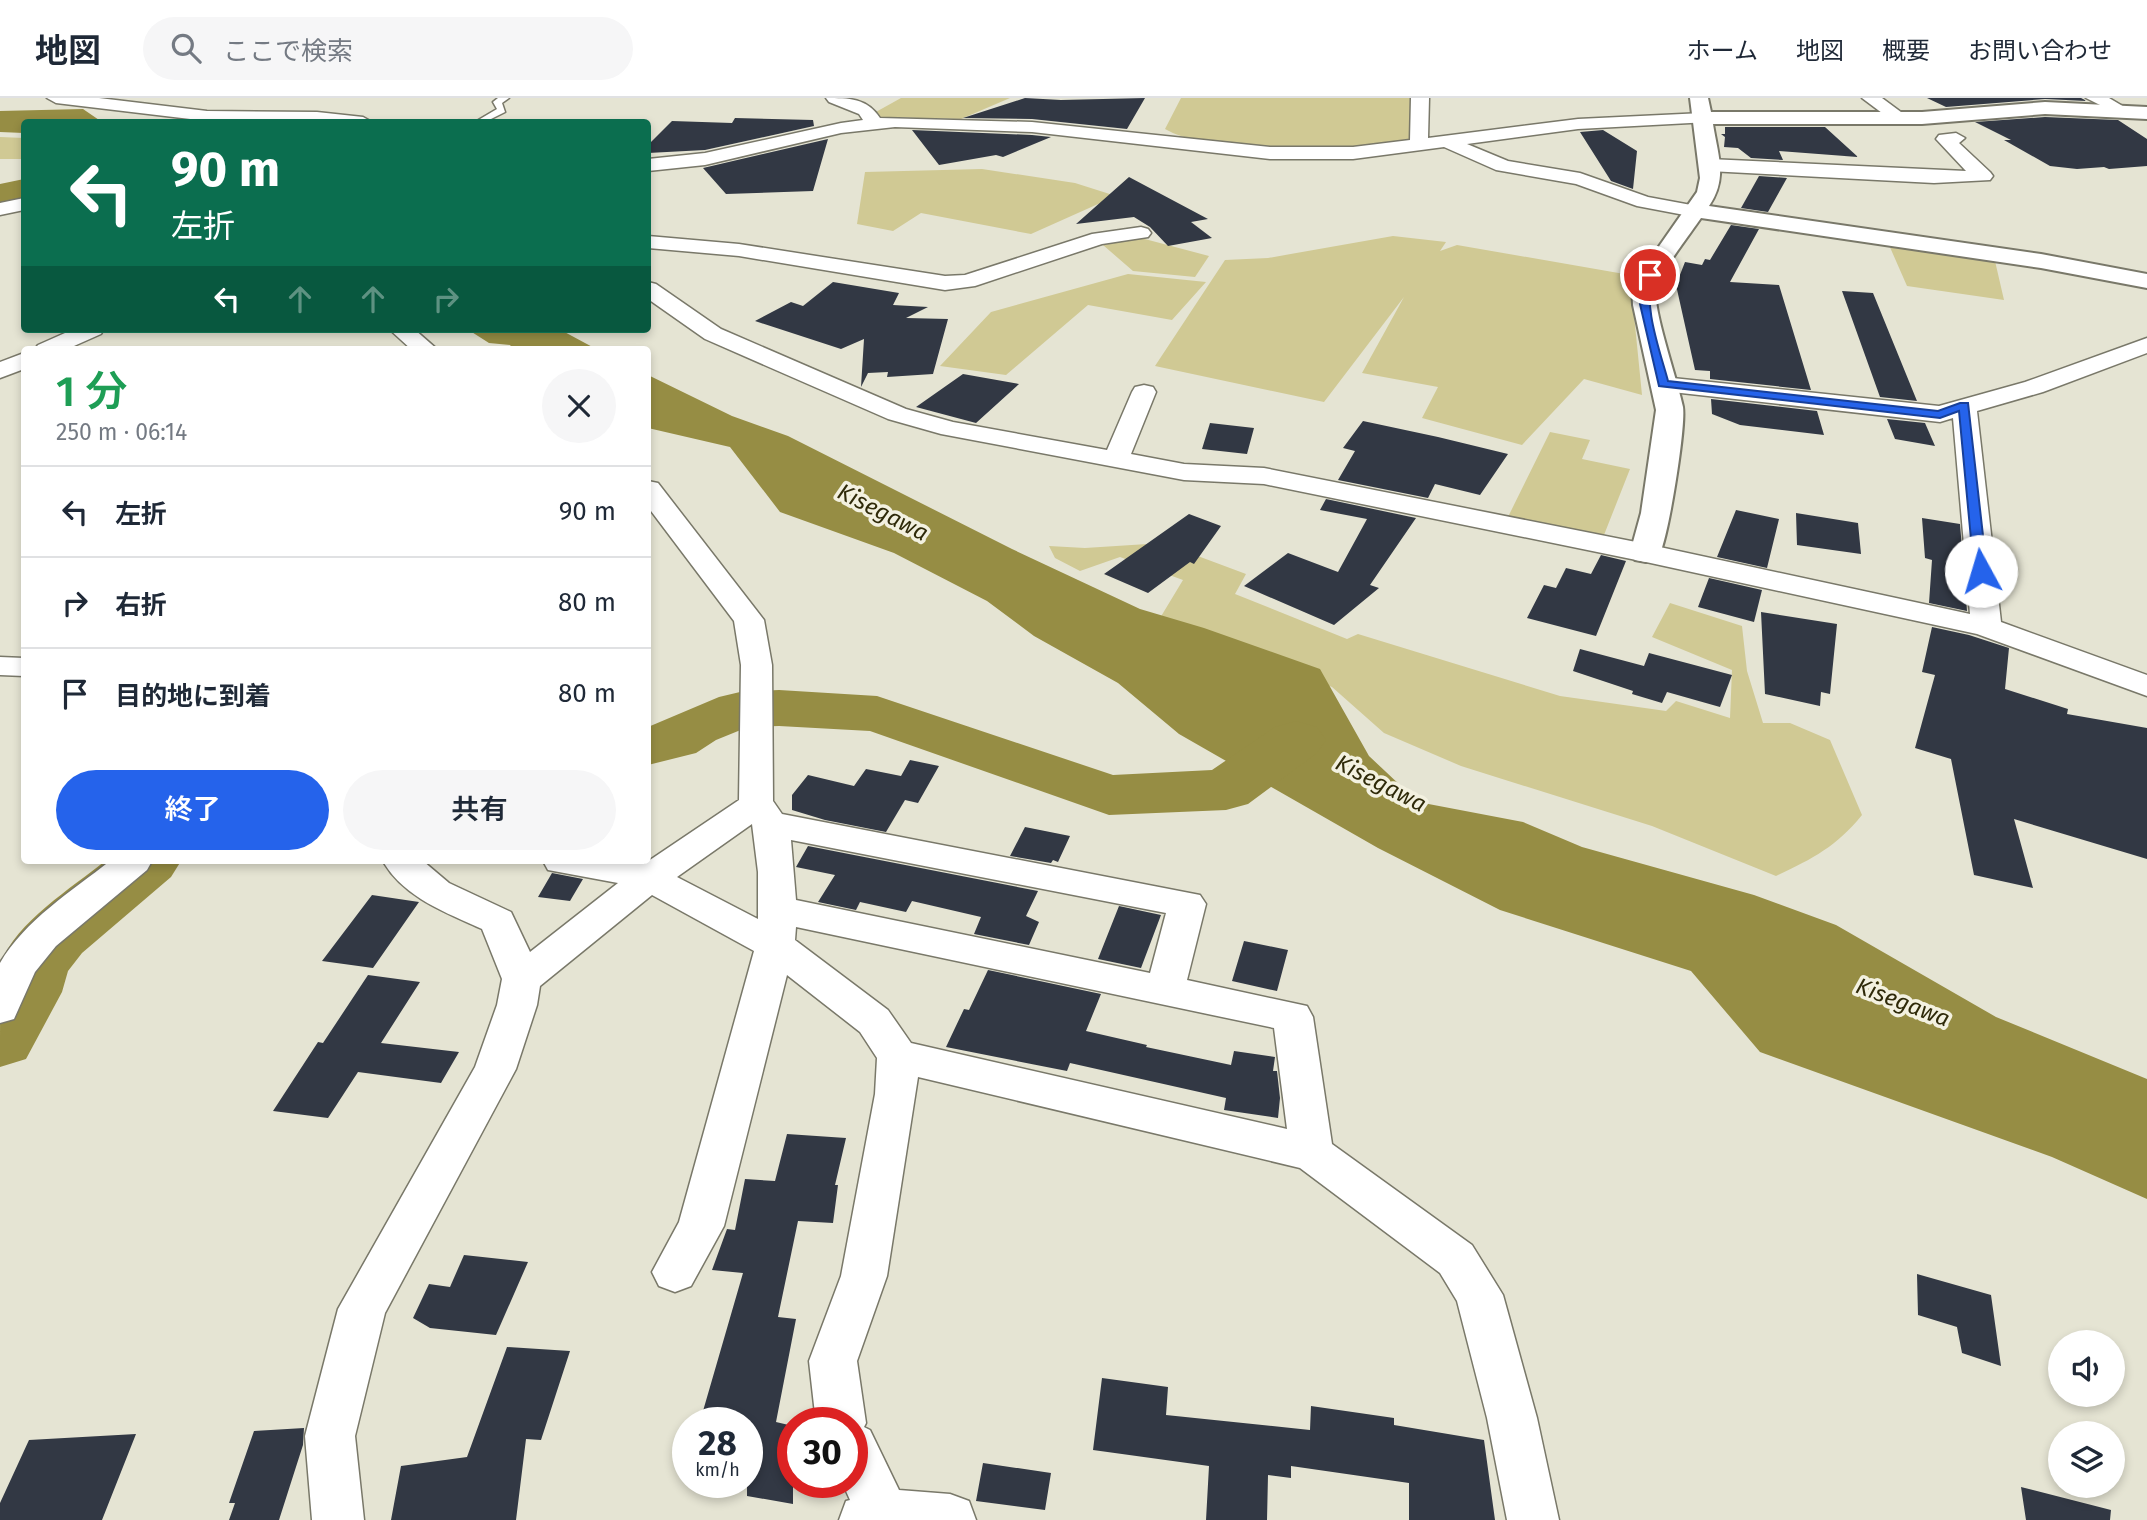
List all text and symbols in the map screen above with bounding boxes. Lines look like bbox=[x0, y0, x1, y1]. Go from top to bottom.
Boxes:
search box bbox=[143, 17, 633, 80]
icon: search bbox=[167, 29, 205, 67]
text: 地図 bbox=[35, 31, 101, 71]
text: ここで検索 bbox=[223, 36, 353, 67]
text: ホーム bbox=[1687, 37, 1758, 65]
text: 地図 bbox=[1796, 37, 1844, 65]
text: 概要 bbox=[1882, 37, 1930, 65]
text: お問い合わせ bbox=[1968, 37, 2112, 65]
text: 90 m bbox=[171, 140, 280, 199]
icon: left bbox=[56, 147, 147, 238]
text: 左折 bbox=[171, 207, 235, 245]
pin bbox=[1620, 245, 1680, 305]
icon: arrive bbox=[1631, 256, 1669, 294]
icon: left bbox=[208, 280, 246, 318]
icon: ahead bbox=[281, 280, 319, 318]
icon: ahead bbox=[354, 280, 392, 318]
icon: right bbox=[427, 280, 465, 318]
text: 1 分 bbox=[56, 367, 127, 417]
button: close bbox=[542, 369, 616, 443]
text: 250 m · 06:14 bbox=[56, 418, 187, 446]
water label: Kisegawa bbox=[833, 477, 933, 547]
icon: left bbox=[56, 493, 94, 531]
text: 90 m bbox=[559, 496, 616, 527]
text: 左折 bbox=[115, 499, 167, 530]
position arrow bbox=[1944, 534, 2018, 608]
icon: right bbox=[56, 584, 94, 622]
text: 80 m bbox=[558, 587, 616, 618]
text: 右折 bbox=[115, 590, 167, 621]
icon: arrive bbox=[56, 675, 94, 713]
text: 80 m bbox=[558, 678, 616, 709]
text: 目的地に到着 bbox=[115, 681, 271, 712]
water label: Kisegawa bbox=[1331, 748, 1431, 818]
button: 終了 bbox=[56, 770, 329, 850]
button: 共有 bbox=[343, 770, 616, 850]
water label: Kisegawa bbox=[1852, 971, 1954, 1033]
map controls bbox=[2048, 1330, 2125, 1498]
button: sound bbox=[2048, 1330, 2125, 1407]
speed limit sign: 30 bbox=[777, 1407, 868, 1498]
button: layers bbox=[2048, 1421, 2125, 1498]
text: 28 bbox=[698, 1422, 737, 1464]
text: km/h bbox=[695, 1459, 740, 1481]

